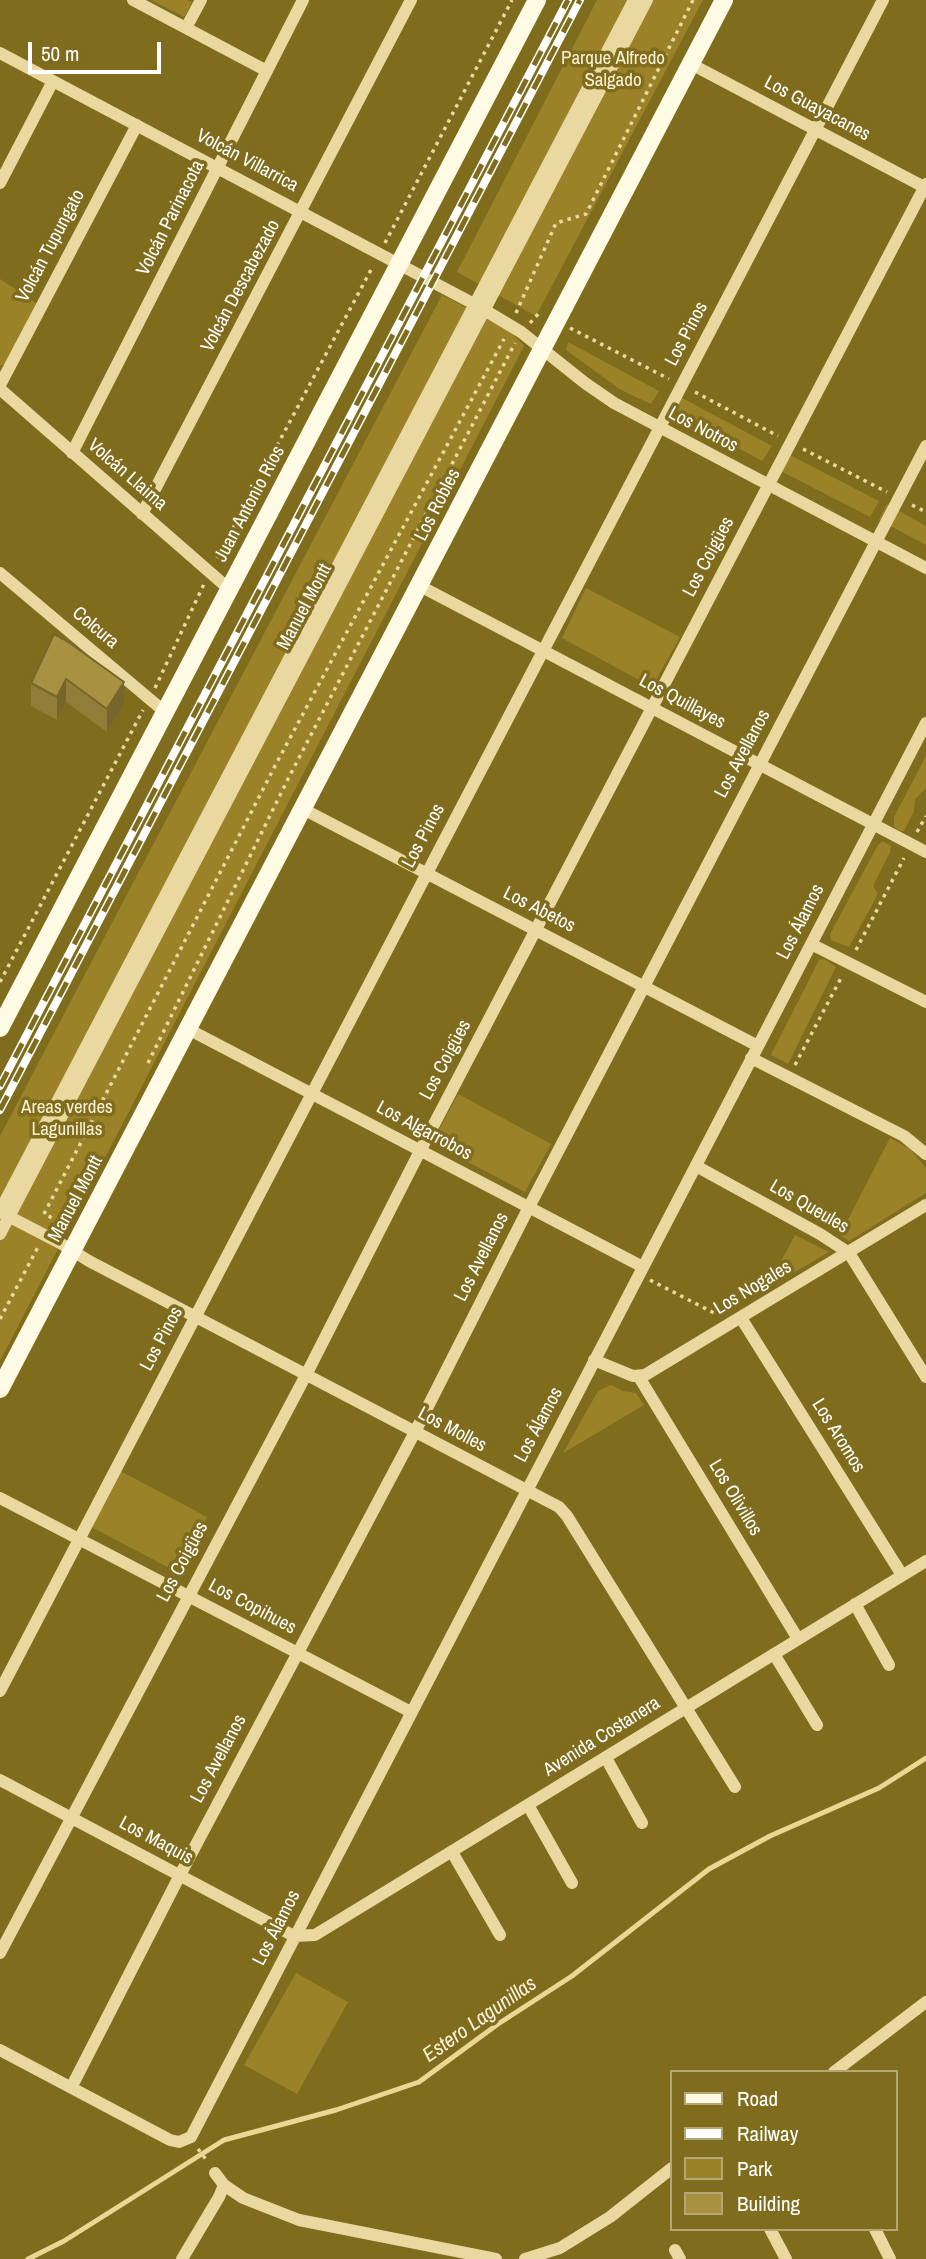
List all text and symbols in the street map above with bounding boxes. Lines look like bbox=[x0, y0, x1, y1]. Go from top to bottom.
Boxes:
scale bar bbox=[32, 28, 164, 72]
text: 50 m bbox=[41, 39, 79, 68]
park label: Parque Alfredo Salgado bbox=[561, 48, 665, 92]
street label: Los Guayacanes bbox=[760, 71, 874, 147]
street label: Volcán Villarrica bbox=[192, 125, 302, 197]
street label: Volcán Parinacota bbox=[132, 156, 210, 280]
street label: Volcán Tupungato bbox=[12, 186, 90, 306]
street label: Volcán Descabezado bbox=[197, 216, 285, 356]
street label: Los Pinos bbox=[661, 298, 713, 370]
street label: Los Notros bbox=[664, 402, 742, 458]
street label: Volcán Llaima bbox=[83, 434, 171, 516]
street label: Juan Antonio Ríos bbox=[210, 442, 290, 566]
street label: Los Robles bbox=[410, 465, 466, 545]
street label: Los Coigües bbox=[678, 513, 740, 601]
street label: Manuel Montt bbox=[273, 560, 337, 654]
street label: Colcura bbox=[67, 602, 123, 654]
street label: Los Quillayes bbox=[635, 670, 729, 734]
street label: Los Avellanos bbox=[710, 706, 776, 802]
street label: Los Pinos bbox=[398, 800, 450, 872]
street label: Los Álamos bbox=[772, 881, 830, 963]
street label: Los Abetos bbox=[499, 882, 579, 938]
street label: Los Coigües bbox=[415, 1016, 477, 1104]
street label: Los Algarrobos bbox=[372, 1096, 476, 1166]
park label: Areas verdes Lagunillas bbox=[21, 1097, 113, 1141]
street label: Manuel Montt bbox=[44, 1152, 108, 1246]
street label: Los Queules bbox=[765, 1175, 853, 1239]
street label: Los Avellanos bbox=[450, 1209, 514, 1305]
street label: Los Nogales bbox=[710, 1256, 796, 1320]
street label: Los Pinos bbox=[136, 1303, 188, 1375]
street label: Los Álamos bbox=[510, 1384, 568, 1466]
street label: Los Aromos bbox=[806, 1395, 870, 1477]
street label: Los Molles bbox=[414, 1402, 490, 1458]
street label: Los Olivillos bbox=[703, 1456, 767, 1540]
street label: Los Coigües bbox=[152, 1518, 214, 1606]
street label: Los Copihues bbox=[204, 1574, 300, 1640]
street label: Avenida Costanera bbox=[540, 1692, 664, 1782]
street label: Los Avellanos bbox=[186, 1711, 252, 1807]
street label: Los Maquis bbox=[115, 1812, 197, 1870]
street label: Los Álamos bbox=[248, 1887, 306, 1969]
water label: Estero Lagunillas bbox=[418, 1972, 542, 2068]
legend bbox=[670, 2070, 898, 2231]
text: Road bbox=[737, 2084, 778, 2113]
text: Railway bbox=[737, 2119, 798, 2148]
text: Park bbox=[737, 2154, 772, 2183]
text: Building bbox=[737, 2189, 800, 2218]

